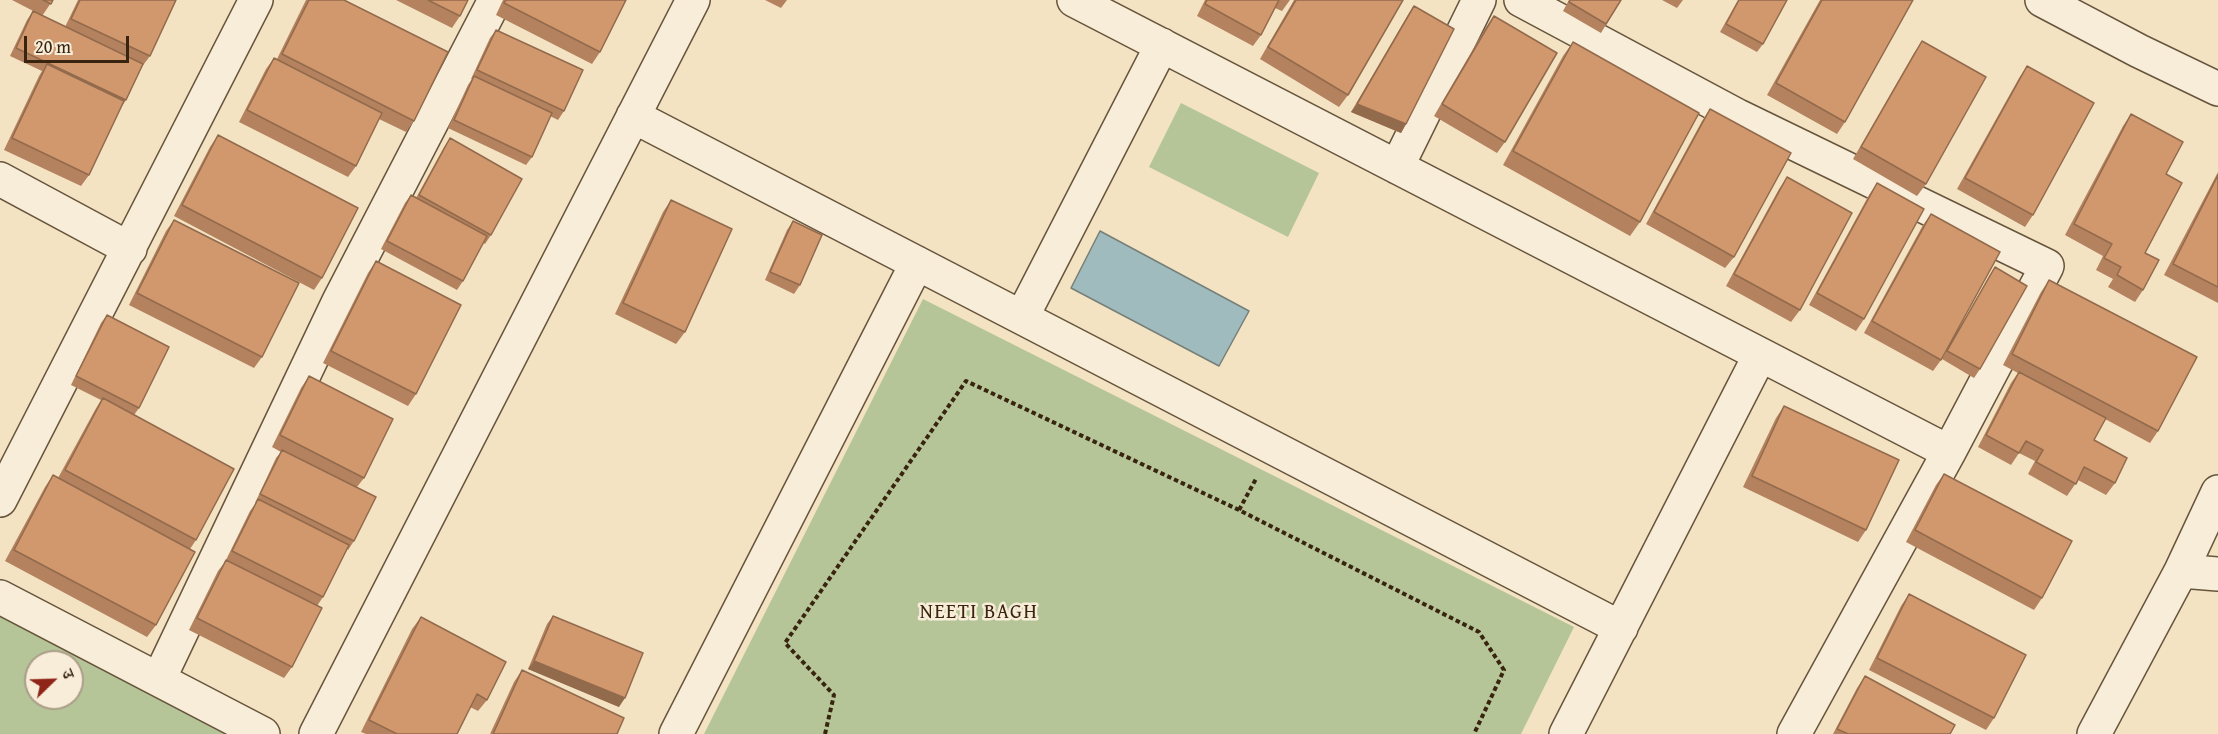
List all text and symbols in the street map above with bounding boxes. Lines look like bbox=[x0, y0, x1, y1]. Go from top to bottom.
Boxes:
scale bar bbox=[27, 24, 132, 62]
text: 20 m bbox=[35, 33, 71, 60]
district label: NEETI BAGH bbox=[920, 601, 1038, 625]
north arrow bbox=[24, 650, 84, 710]
text: उ bbox=[56, 665, 81, 682]

